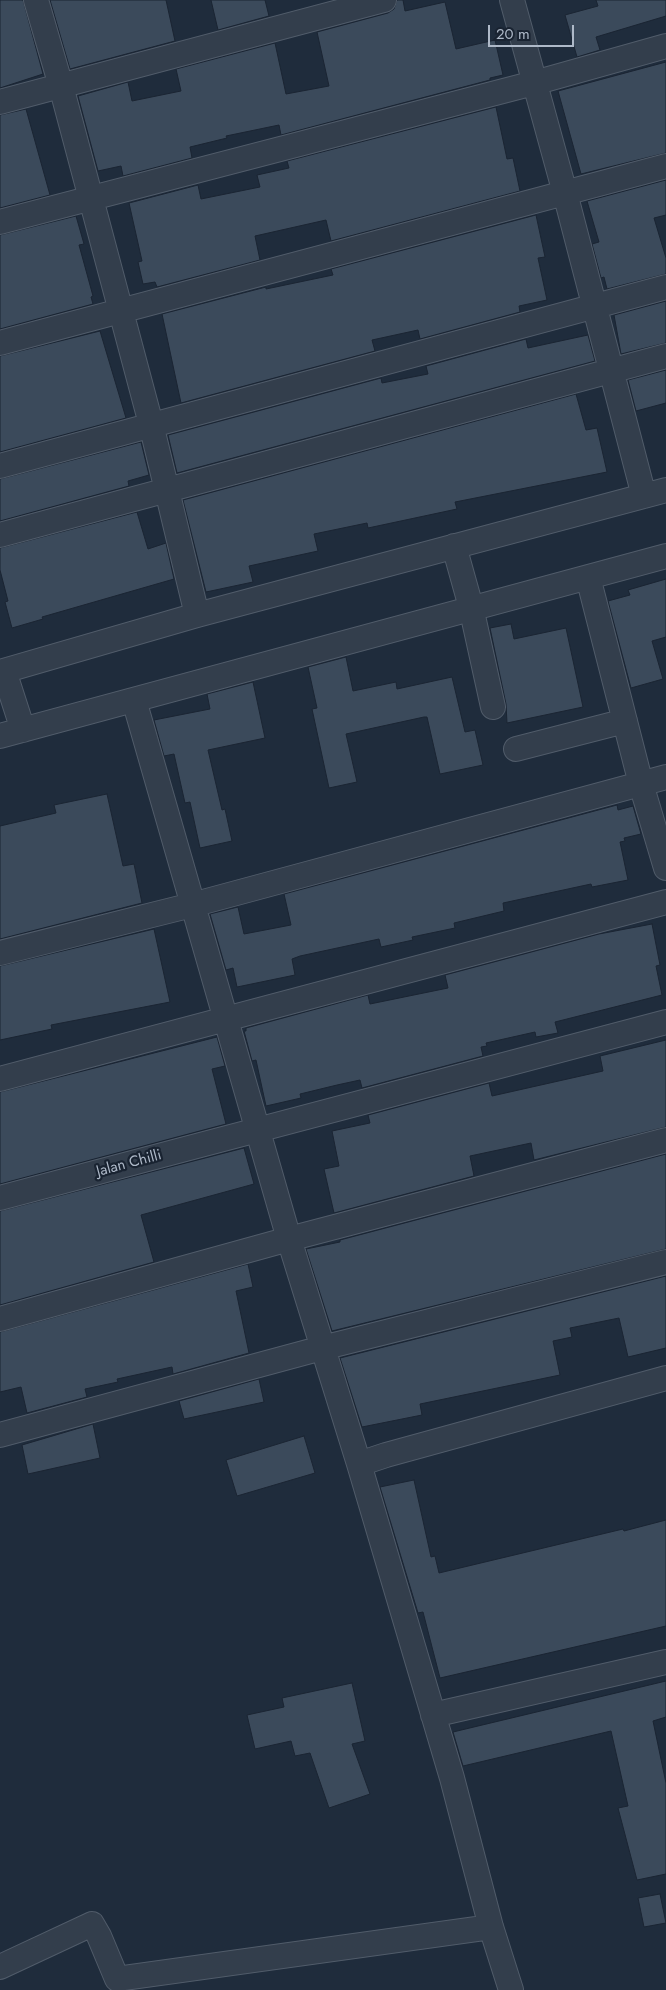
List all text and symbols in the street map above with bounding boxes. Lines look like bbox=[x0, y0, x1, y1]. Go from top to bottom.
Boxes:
scale bar bbox=[491, 15, 577, 47]
text: 20 m bbox=[496, 23, 530, 45]
street label: Jalan Chilli bbox=[94, 1147, 164, 1181]

